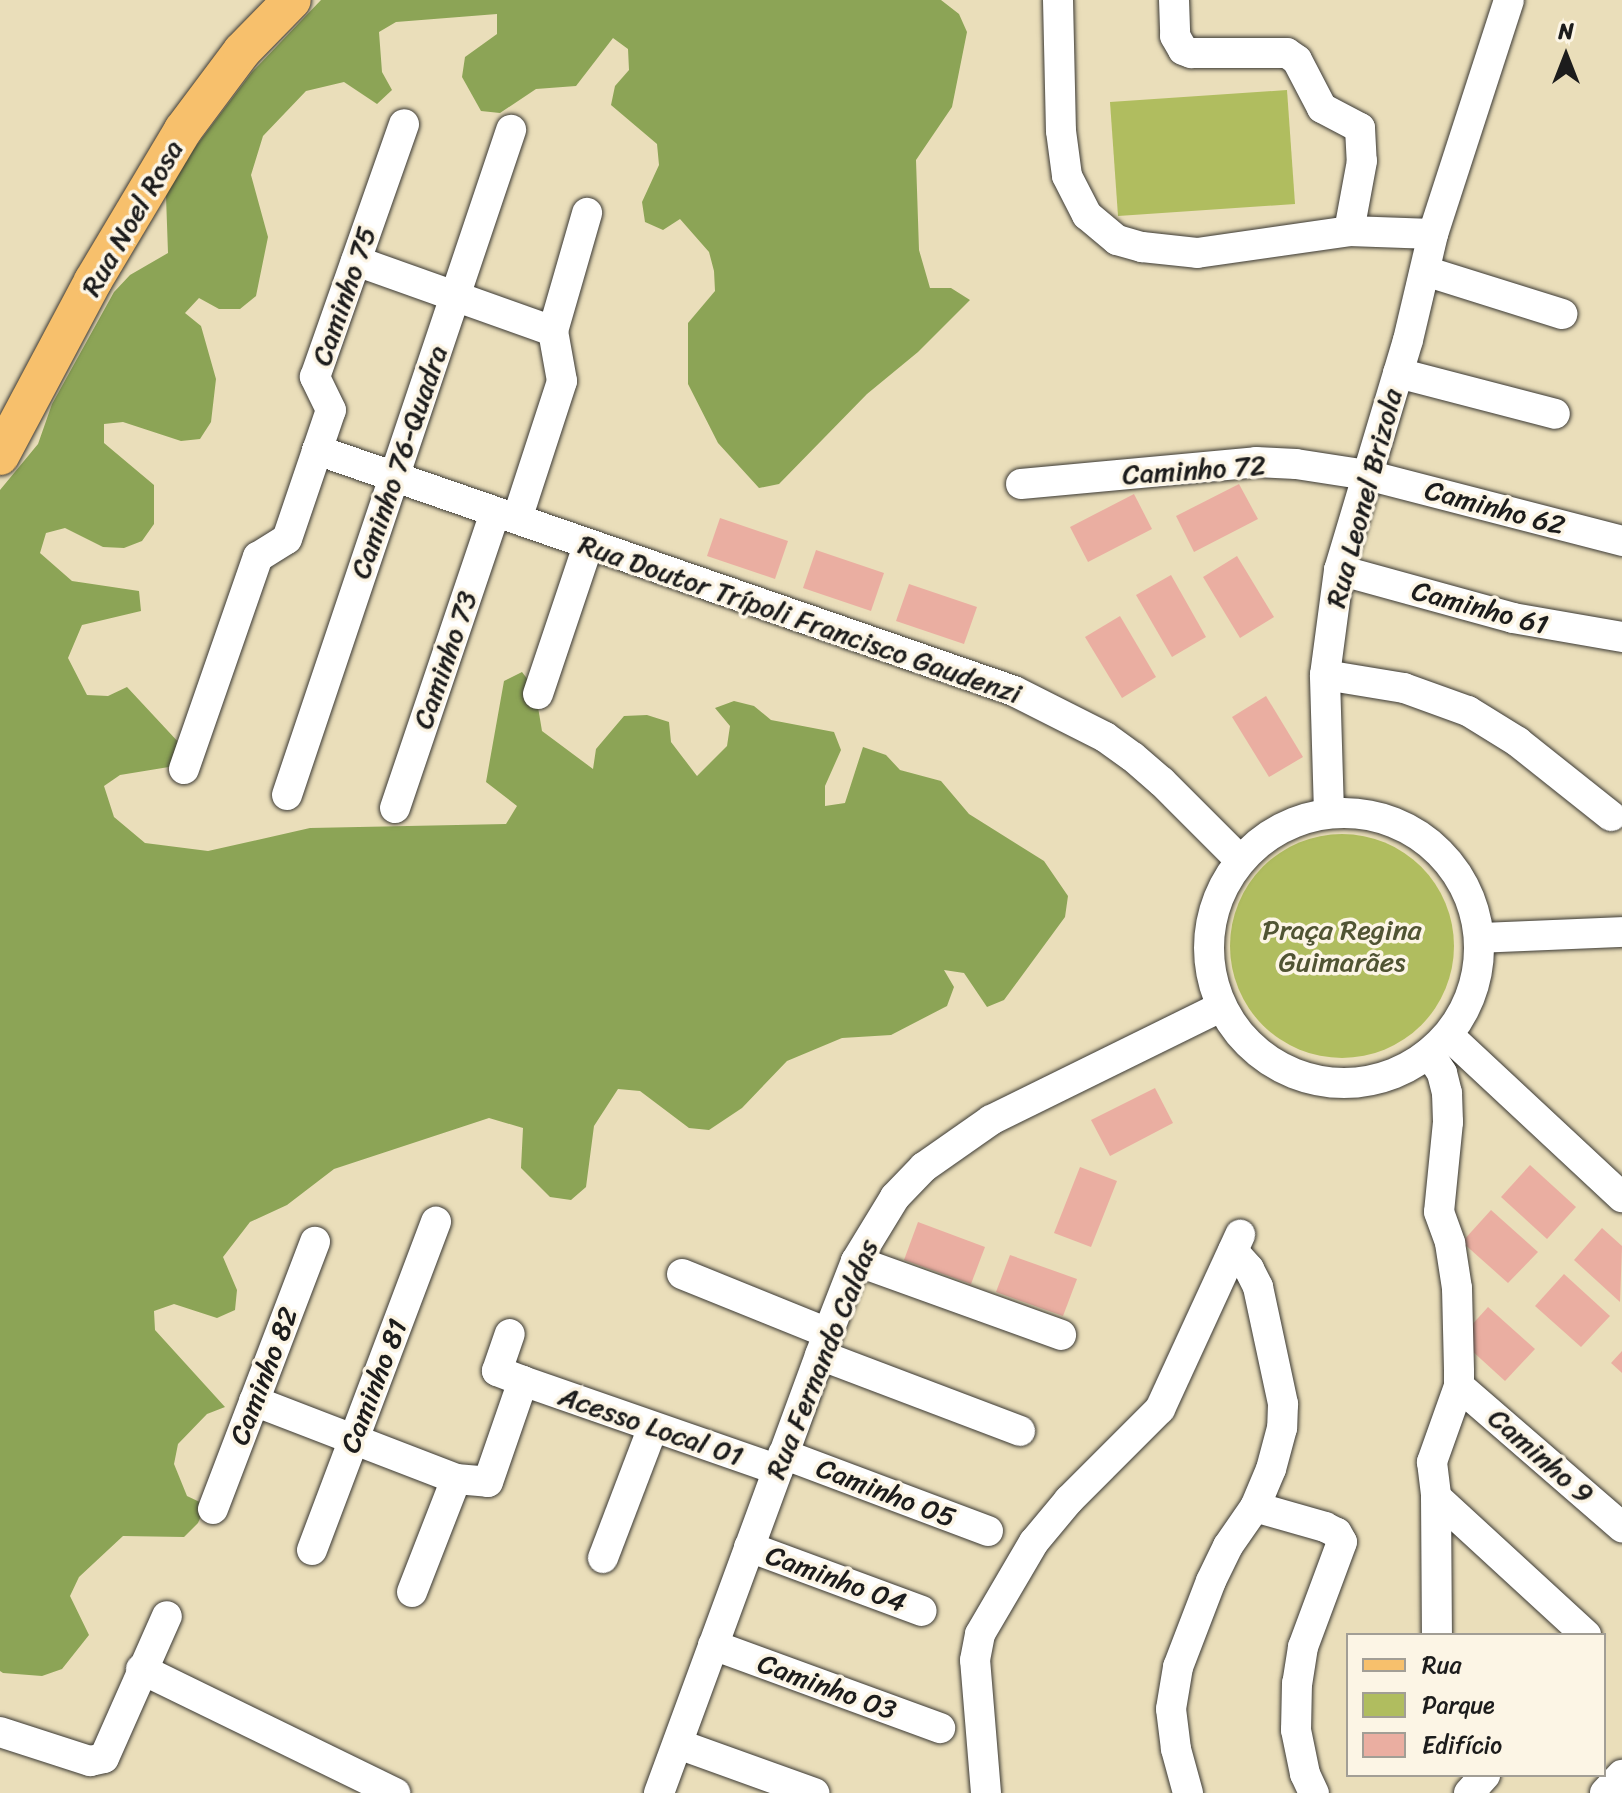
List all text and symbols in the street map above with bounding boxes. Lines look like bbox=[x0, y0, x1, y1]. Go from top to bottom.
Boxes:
text: N bbox=[1558, 12, 1574, 51]
north arrow bbox=[1526, 16, 1606, 96]
street label: Rua Noel Rosa bbox=[74, 134, 190, 302]
street label: Caminho 75 bbox=[305, 222, 383, 370]
street label: Caminho 76-Quadra bbox=[343, 341, 455, 583]
street label: Rua Leonel Brizola bbox=[1319, 385, 1409, 611]
street label: Caminho 72 bbox=[1121, 448, 1267, 492]
street label: Caminho 62 bbox=[1421, 473, 1569, 543]
street label: Rua Doutor Trípoli Francisco Gaudenzi bbox=[575, 527, 1025, 711]
street label: Caminho 61 bbox=[1408, 574, 1552, 642]
street label: Caminho 73 bbox=[406, 587, 484, 733]
park label: Praça Regina Guimarães bbox=[1262, 913, 1422, 979]
street label: Rua Fernando Caldas bbox=[759, 1235, 885, 1483]
street label: Caminho 82 bbox=[222, 1302, 306, 1450]
street label: Caminho 81 bbox=[333, 1314, 415, 1458]
street label: Acesso Local 01 bbox=[554, 1379, 748, 1473]
street label: Caminho 9 bbox=[1481, 1401, 1601, 1511]
street label: Caminho 05 bbox=[812, 1451, 960, 1535]
street label: Caminho 04 bbox=[761, 1538, 911, 1620]
legend bbox=[1346, 1633, 1606, 1777]
text: Rua bbox=[1422, 1644, 1461, 1686]
street label: Caminho 03 bbox=[753, 1646, 901, 1728]
text: Parque bbox=[1422, 1684, 1495, 1726]
text: Edifício bbox=[1422, 1724, 1502, 1766]

